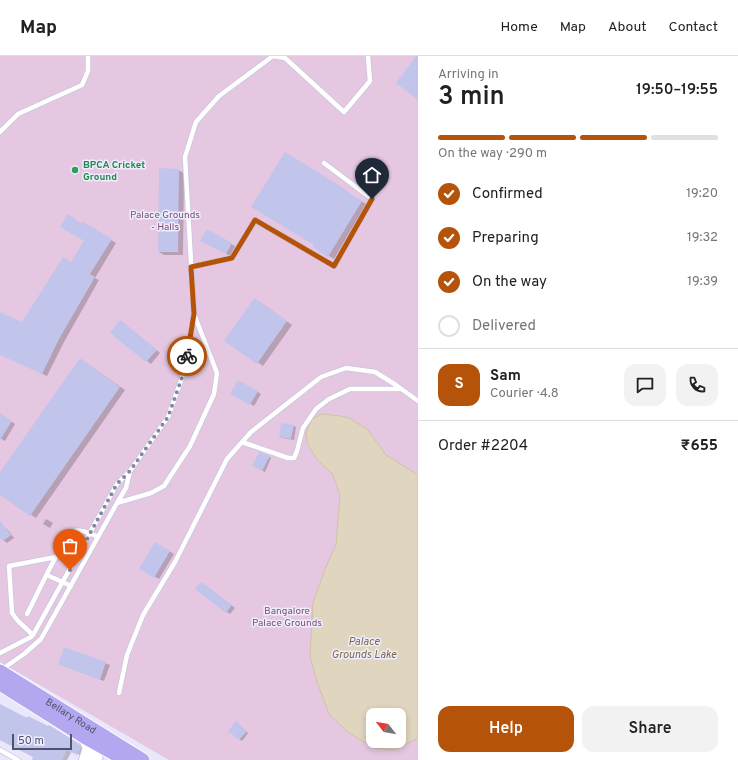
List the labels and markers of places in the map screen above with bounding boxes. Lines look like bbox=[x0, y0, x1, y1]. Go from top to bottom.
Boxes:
pin bbox=[355, 158, 389, 199]
place label: BPCA Cricket Ground bbox=[83, 159, 145, 184]
marker: BPCA Cricket Ground bbox=[70, 165, 80, 175]
pin bbox=[53, 529, 87, 570]

